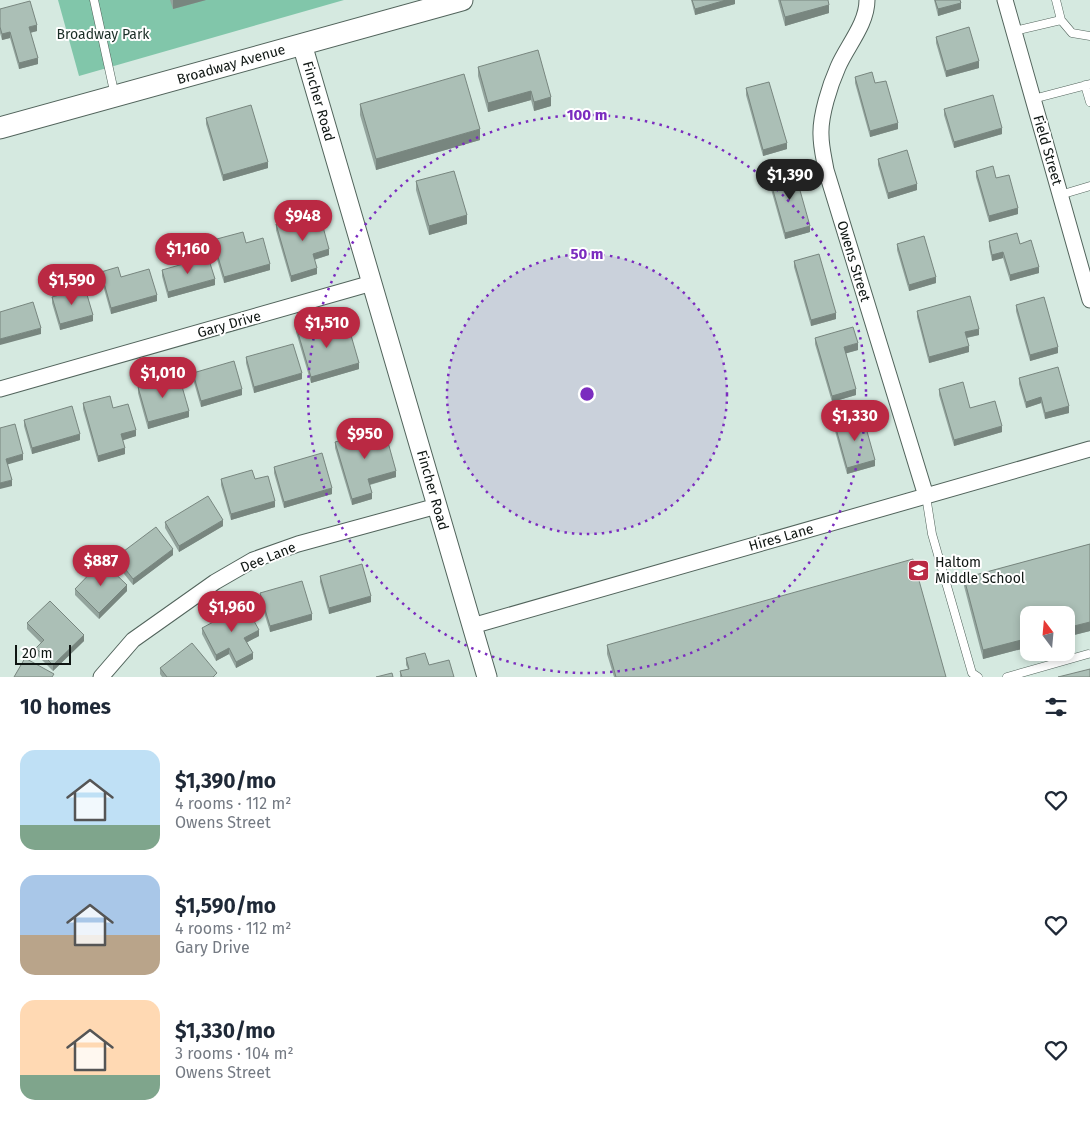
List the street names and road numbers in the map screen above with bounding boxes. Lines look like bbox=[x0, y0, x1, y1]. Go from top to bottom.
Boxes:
street label: Broadway Avenue bbox=[175, 41, 287, 88]
street label: Fincher Road bbox=[299, 59, 338, 143]
street label: Field Street bbox=[1029, 113, 1066, 188]
street label: Owens Street bbox=[833, 219, 874, 305]
street label: Gary Drive bbox=[195, 307, 263, 342]
street label: Fincher Road bbox=[413, 448, 452, 532]
street label: Hires Lane bbox=[747, 520, 816, 555]
street label: Dee Lane bbox=[238, 539, 298, 576]

